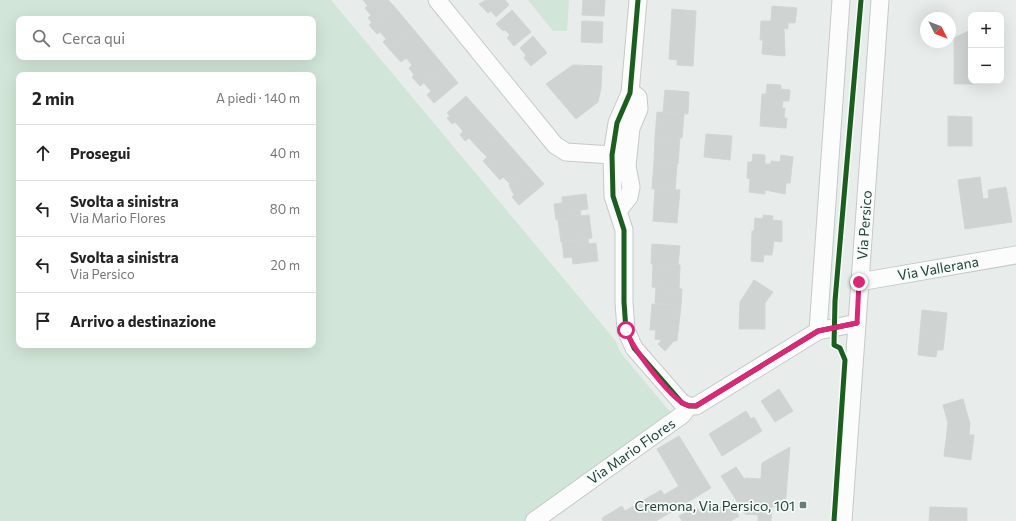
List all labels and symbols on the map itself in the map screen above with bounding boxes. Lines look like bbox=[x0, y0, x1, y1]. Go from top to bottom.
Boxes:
north arrow bbox=[920, 12, 956, 48]
street label: Via Persico bbox=[853, 190, 875, 260]
street label: Via Vallerana bbox=[896, 253, 980, 283]
route end bbox=[850, 273, 868, 291]
route start bbox=[617, 321, 635, 339]
street label: Via Mario Flores bbox=[584, 414, 678, 488]
place label: Cremona, Via Persico, 101 bbox=[634, 497, 795, 514]
marker: Cremona, Via Persico, 101 bbox=[798, 500, 808, 510]

